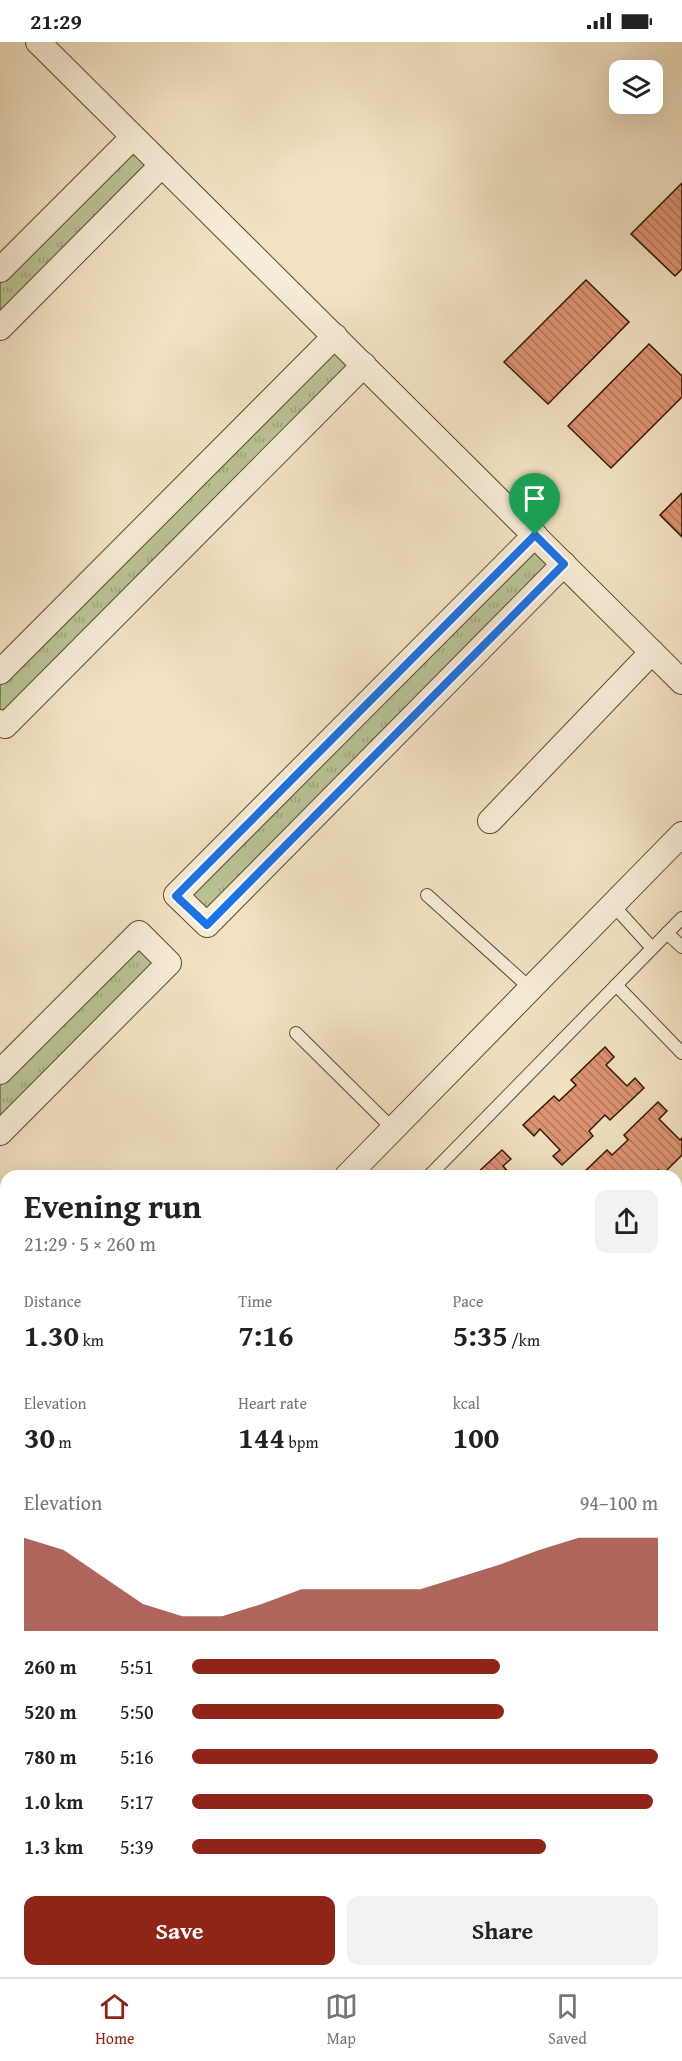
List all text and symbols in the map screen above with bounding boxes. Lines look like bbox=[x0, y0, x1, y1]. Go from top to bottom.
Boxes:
text: 21:29 bbox=[30, 5, 82, 37]
map controls bbox=[609, 60, 663, 114]
button: layers bbox=[609, 60, 663, 114]
pin bbox=[509, 473, 560, 535]
icon: arrive bbox=[518, 482, 551, 515]
text: Evening run bbox=[24, 1182, 201, 1230]
button: share bbox=[595, 1190, 658, 1253]
text: 21:29 · 5 × 260 m bbox=[24, 1229, 156, 1258]
text: Distance bbox=[24, 1289, 81, 1313]
text: Time bbox=[238, 1289, 272, 1313]
text: Pace bbox=[453, 1289, 483, 1313]
text: 1.30 bbox=[24, 1313, 79, 1357]
text: 7:16 bbox=[238, 1313, 293, 1357]
text: 5:35 bbox=[453, 1313, 508, 1357]
text: km bbox=[79, 1328, 104, 1352]
text: /km bbox=[508, 1328, 540, 1352]
text: Elevation bbox=[24, 1391, 87, 1415]
text: Heart rate bbox=[238, 1391, 307, 1415]
text: kcal bbox=[453, 1391, 480, 1415]
text: 30 bbox=[24, 1415, 55, 1459]
text: 144 bbox=[238, 1415, 285, 1459]
text: 100 bbox=[453, 1415, 499, 1459]
text: m bbox=[55, 1430, 72, 1454]
text: bpm bbox=[285, 1430, 318, 1454]
text: Elevation bbox=[24, 1488, 102, 1517]
text: 94–100 m bbox=[580, 1488, 658, 1517]
text: 260 m bbox=[24, 1652, 77, 1681]
text: 5:51 bbox=[120, 1652, 154, 1681]
text: 520 m bbox=[24, 1697, 77, 1726]
text: 5:50 bbox=[120, 1697, 154, 1726]
text: 780 m bbox=[24, 1742, 77, 1771]
text: 5:16 bbox=[120, 1742, 154, 1771]
text: 1.0 km bbox=[24, 1787, 83, 1816]
text: 5:17 bbox=[120, 1787, 154, 1816]
text: 1.3 km bbox=[24, 1832, 83, 1861]
text: 5:39 bbox=[120, 1832, 154, 1861]
button: Save bbox=[24, 1896, 335, 1965]
button: Share bbox=[347, 1896, 658, 1965]
tab: Home bbox=[95, 1990, 135, 2050]
tab: Map bbox=[325, 1990, 358, 2050]
tab: Saved bbox=[548, 1990, 587, 2050]

